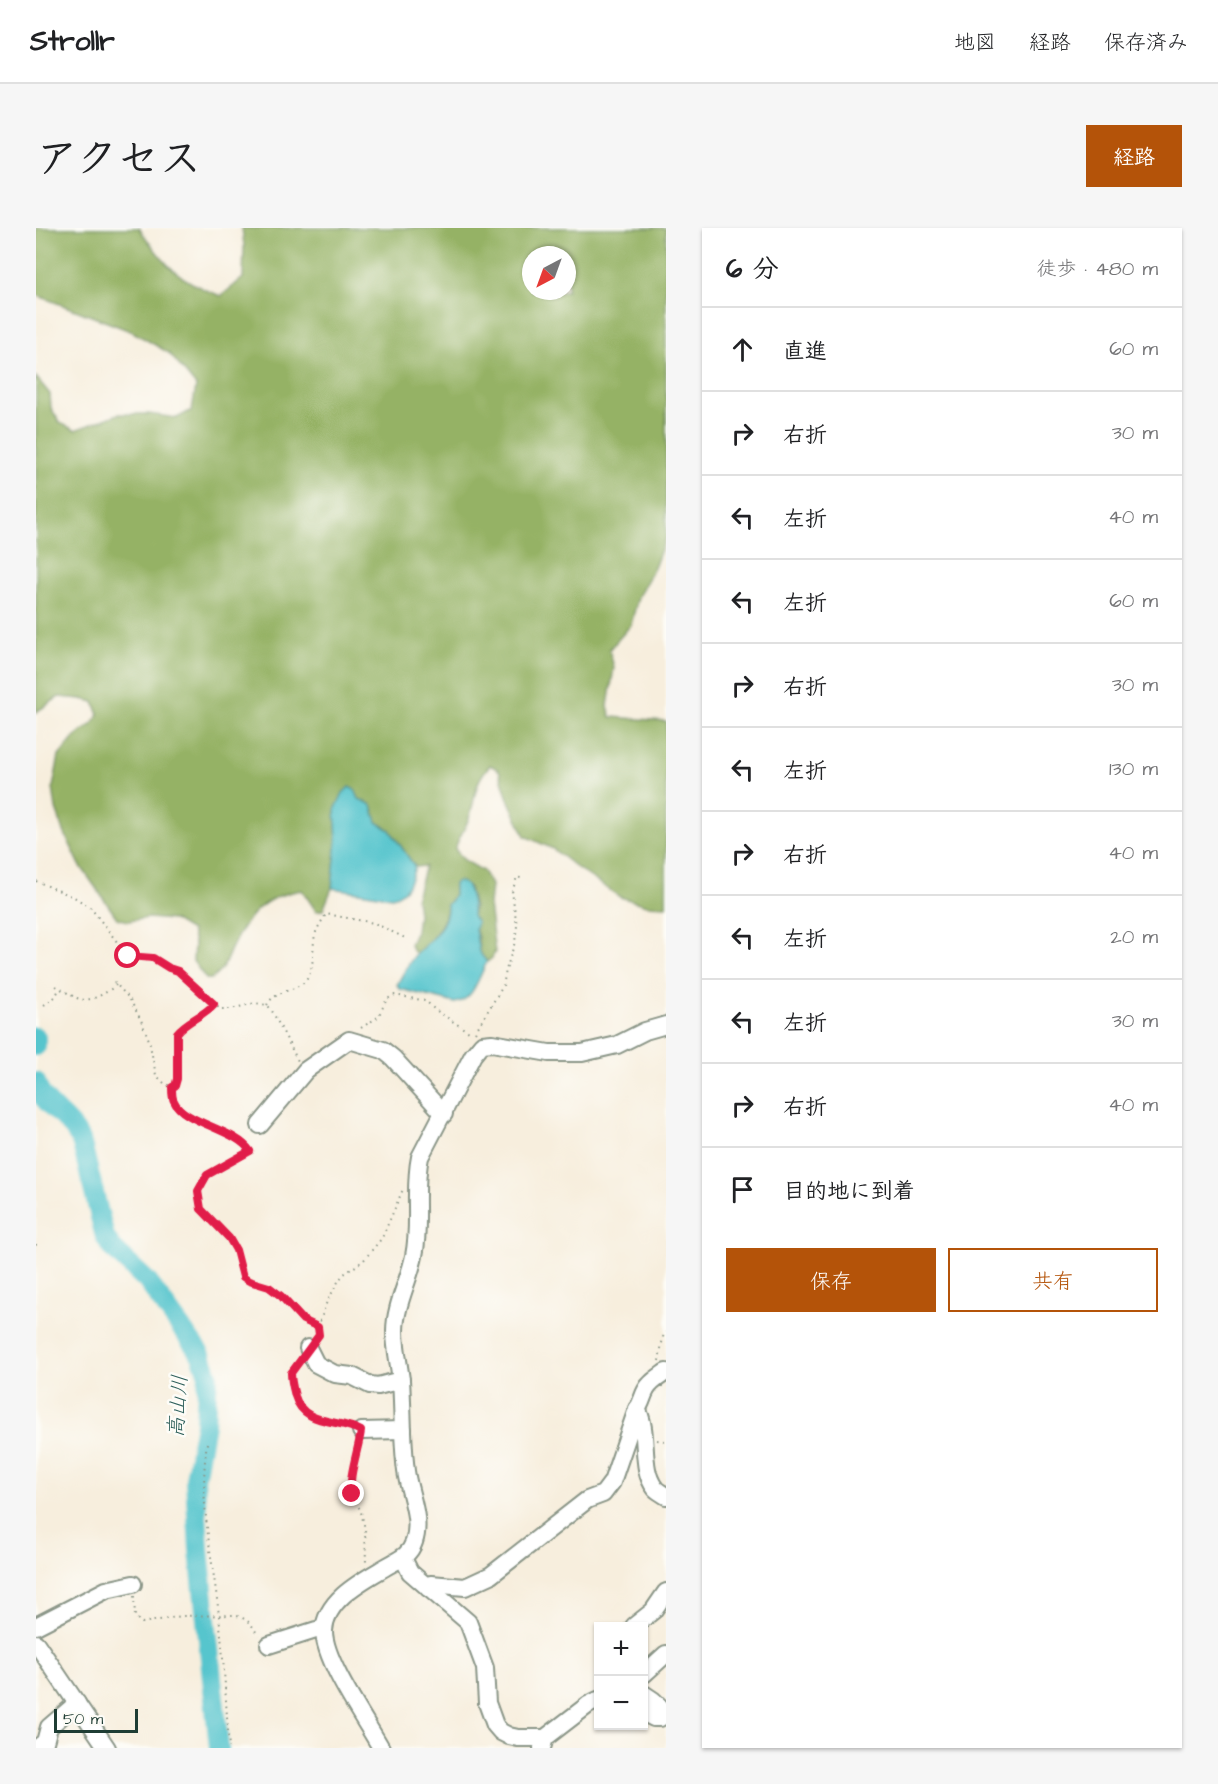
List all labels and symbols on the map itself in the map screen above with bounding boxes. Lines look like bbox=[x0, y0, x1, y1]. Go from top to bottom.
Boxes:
north arrow bbox=[522, 246, 576, 300]
route start bbox=[114, 942, 140, 968]
water label: 高山川 bbox=[161, 1374, 195, 1438]
route end bbox=[338, 1480, 364, 1506]
scale bar bbox=[54, 1706, 138, 1734]

